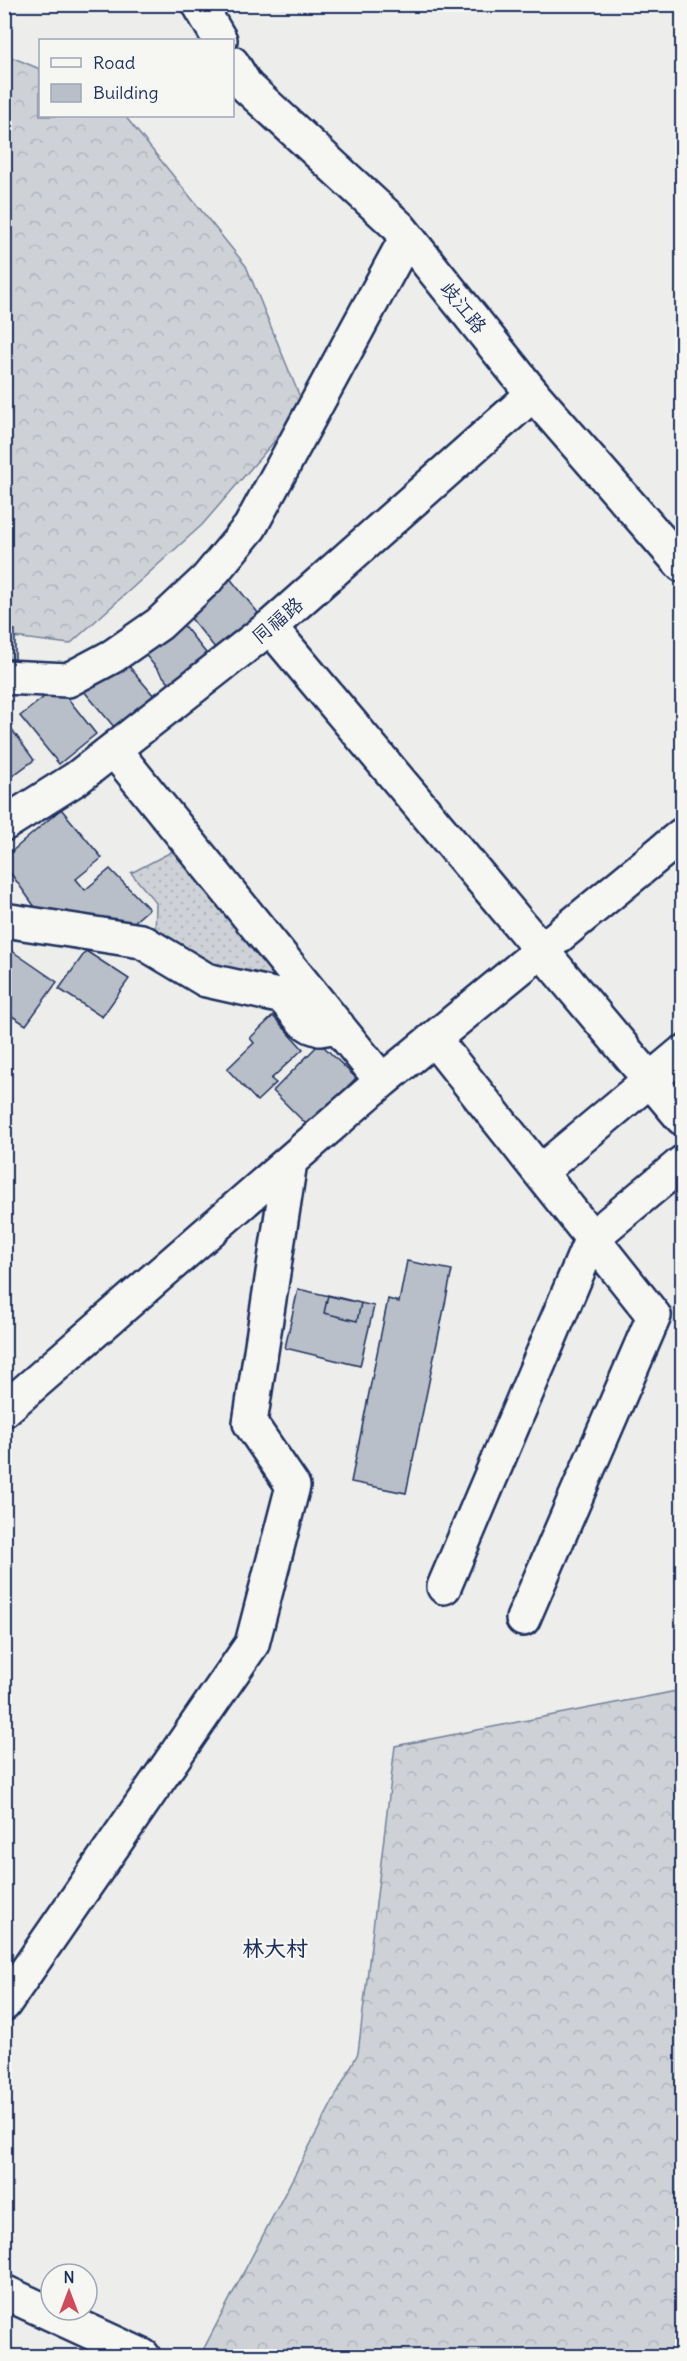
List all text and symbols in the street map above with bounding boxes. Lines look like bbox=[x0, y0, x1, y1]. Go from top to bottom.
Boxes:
legend bbox=[39, 39, 234, 117]
text: Road bbox=[93, 51, 136, 74]
text: Building bbox=[93, 81, 158, 104]
street label: 歧江路 bbox=[435, 276, 493, 339]
street label: 同福路 bbox=[246, 590, 309, 649]
district label: 林大村 bbox=[242, 1934, 308, 1962]
north arrow bbox=[39, 2262, 99, 2322]
text: N bbox=[63, 2267, 75, 2287]

